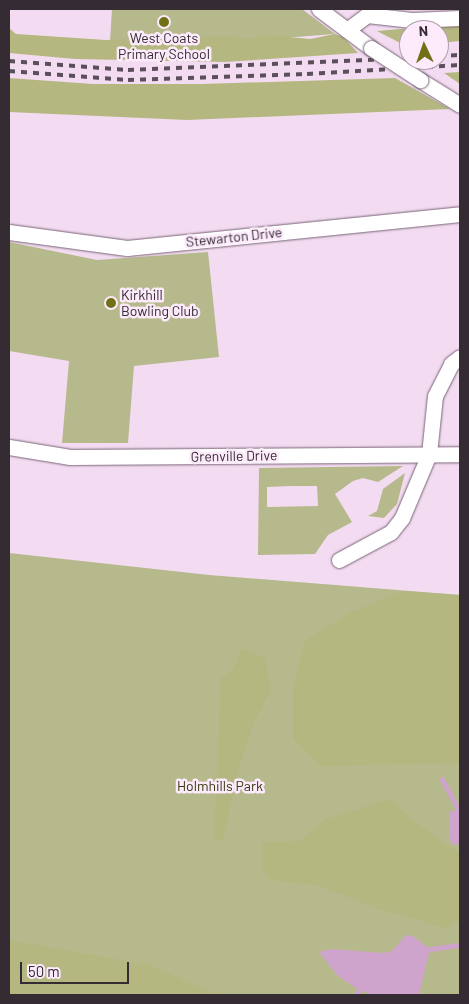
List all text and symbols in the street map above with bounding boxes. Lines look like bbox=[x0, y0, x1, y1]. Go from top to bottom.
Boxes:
marker: West Coats Primary School bbox=[158, 16, 170, 28]
north arrow bbox=[399, 20, 449, 70]
text: N bbox=[418, 22, 428, 39]
place label: West Coats Primary School bbox=[118, 30, 210, 62]
street label: Stewarton Drive bbox=[185, 224, 283, 250]
place label: Kirkhill Bowling Club bbox=[121, 287, 199, 320]
marker: Kirkhill Bowling Club bbox=[105, 297, 117, 309]
street label: Grenville Drive bbox=[191, 447, 277, 465]
park label: Holmhills Park bbox=[177, 778, 263, 794]
scale bar bbox=[22, 952, 131, 984]
text: 50 m bbox=[28, 962, 60, 980]

